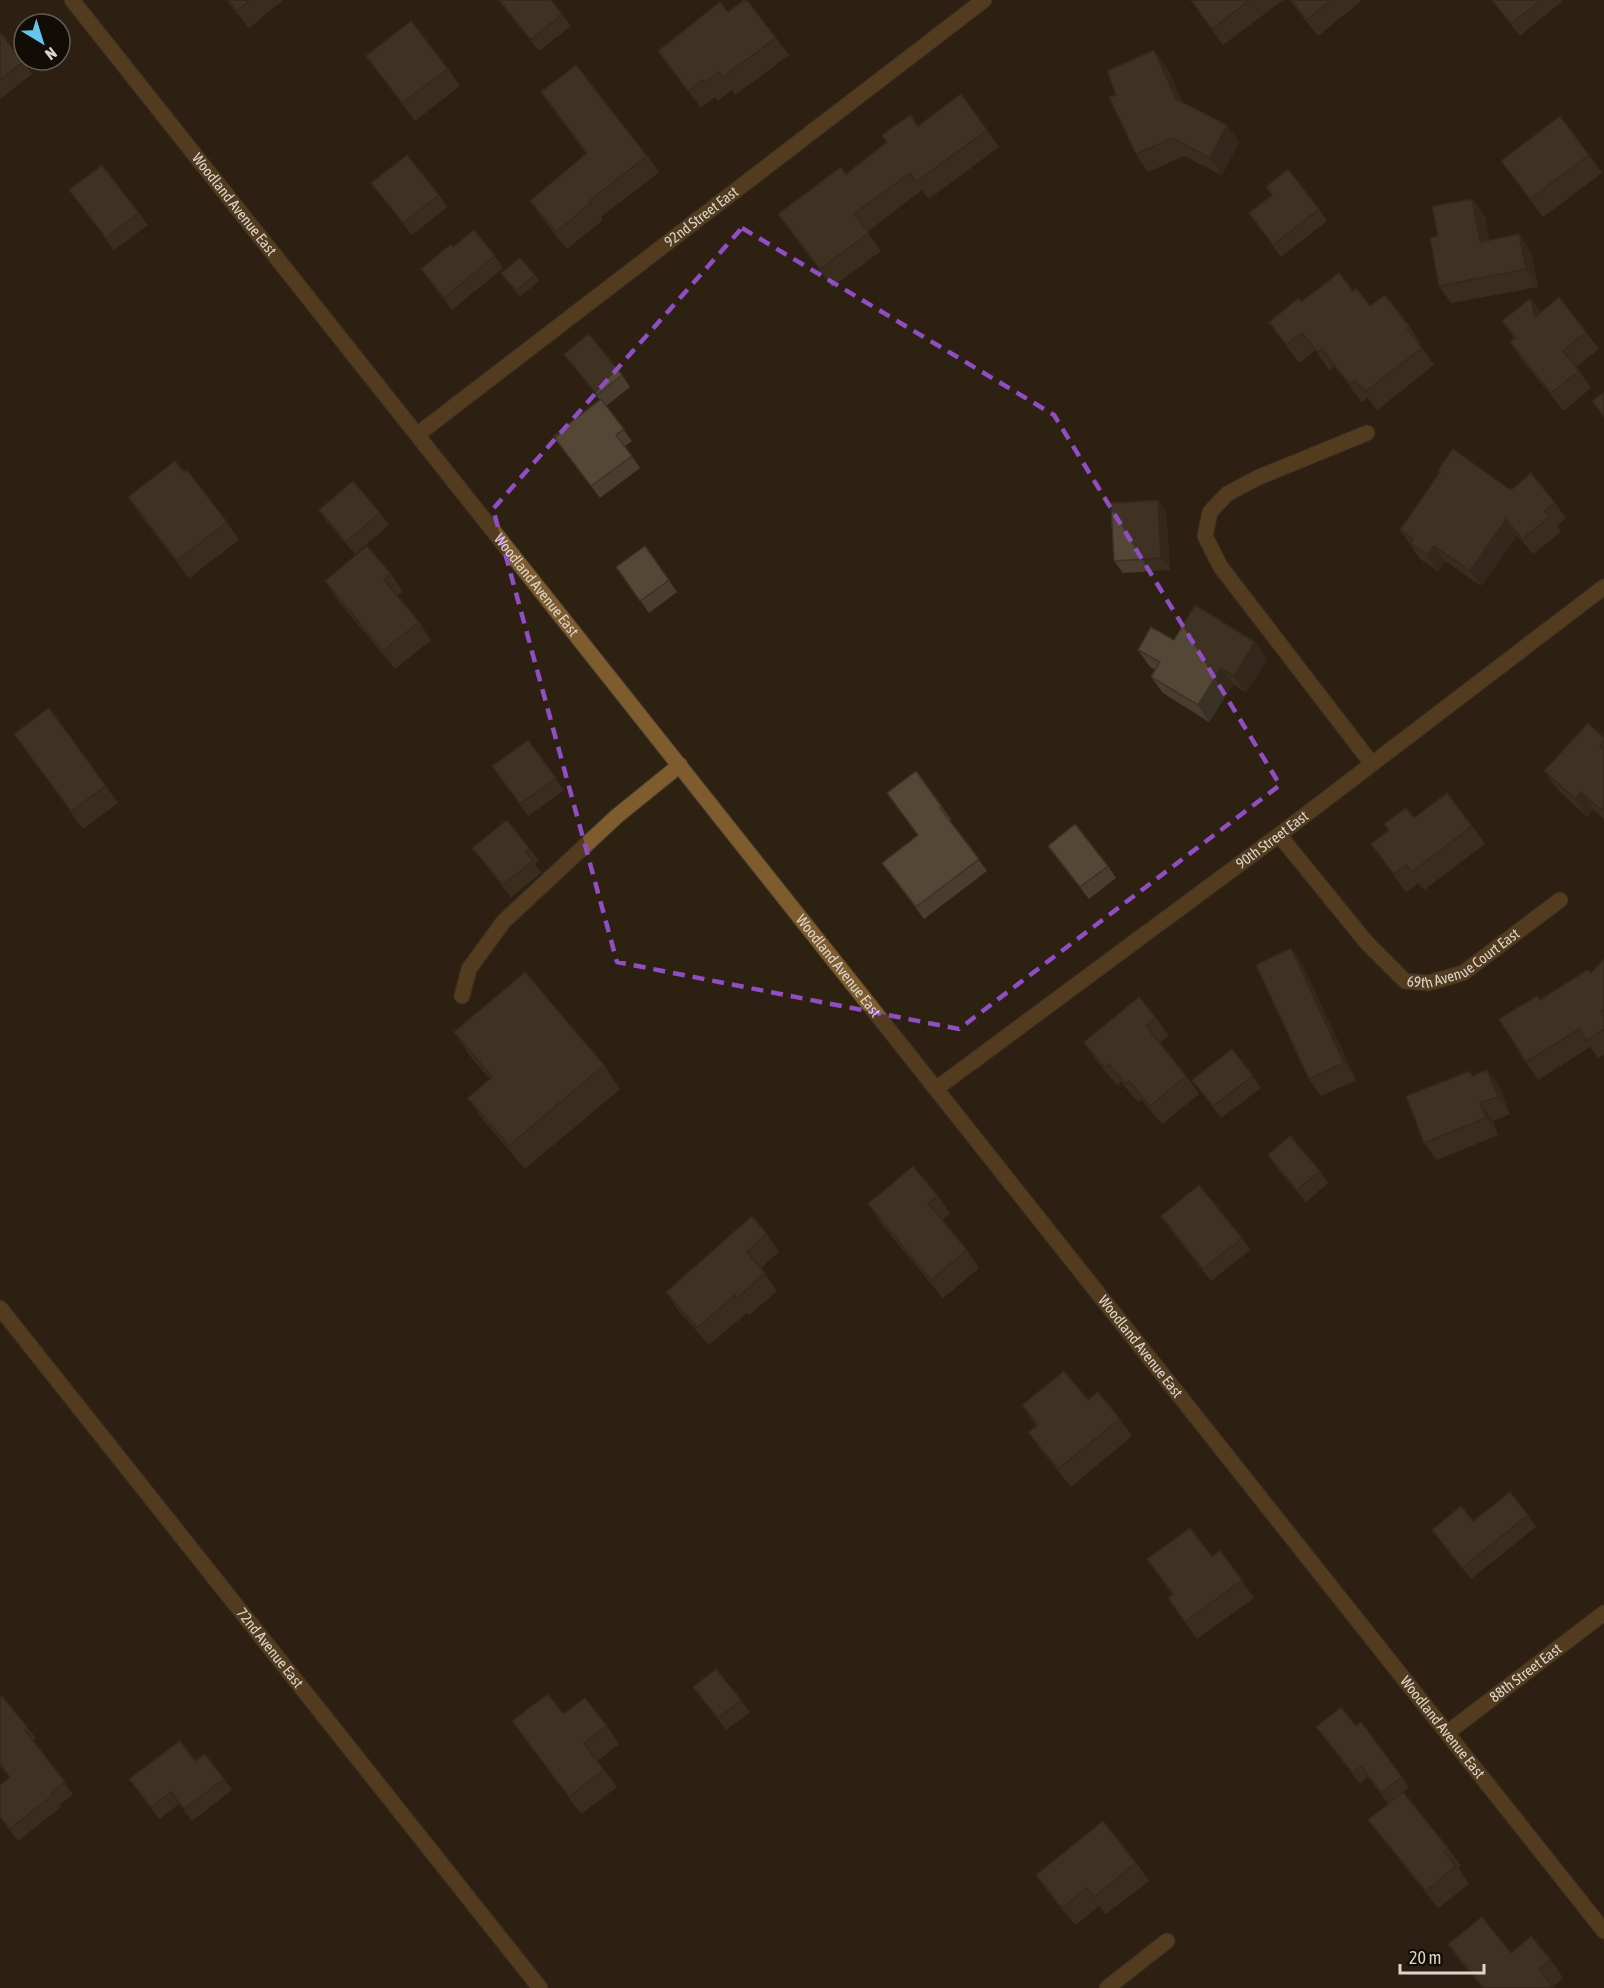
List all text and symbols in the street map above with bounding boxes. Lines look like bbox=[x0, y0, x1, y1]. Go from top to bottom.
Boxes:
north arrow bbox=[12, 12, 72, 72]
text: N bbox=[42, 44, 61, 64]
street label: Woodland Avenue East bbox=[189, 150, 280, 259]
street label: 92nd Street East bbox=[661, 183, 741, 250]
street label: Woodland Avenue East bbox=[491, 530, 582, 639]
street label: 90th Street East bbox=[1232, 807, 1311, 872]
street label: Woodland Avenue East bbox=[793, 911, 884, 1020]
street label: 69th Avenue Court East bbox=[1406, 925, 1523, 991]
street label: Woodland Avenue East bbox=[1095, 1292, 1187, 1401]
street label: 72nd Avenue East bbox=[233, 1604, 307, 1691]
street label: 88th Street East bbox=[1486, 1640, 1565, 1705]
street label: Woodland Avenue East bbox=[1397, 1673, 1489, 1782]
scale bar bbox=[1400, 1937, 1484, 1975]
text: 20 m bbox=[1409, 1947, 1441, 1968]

